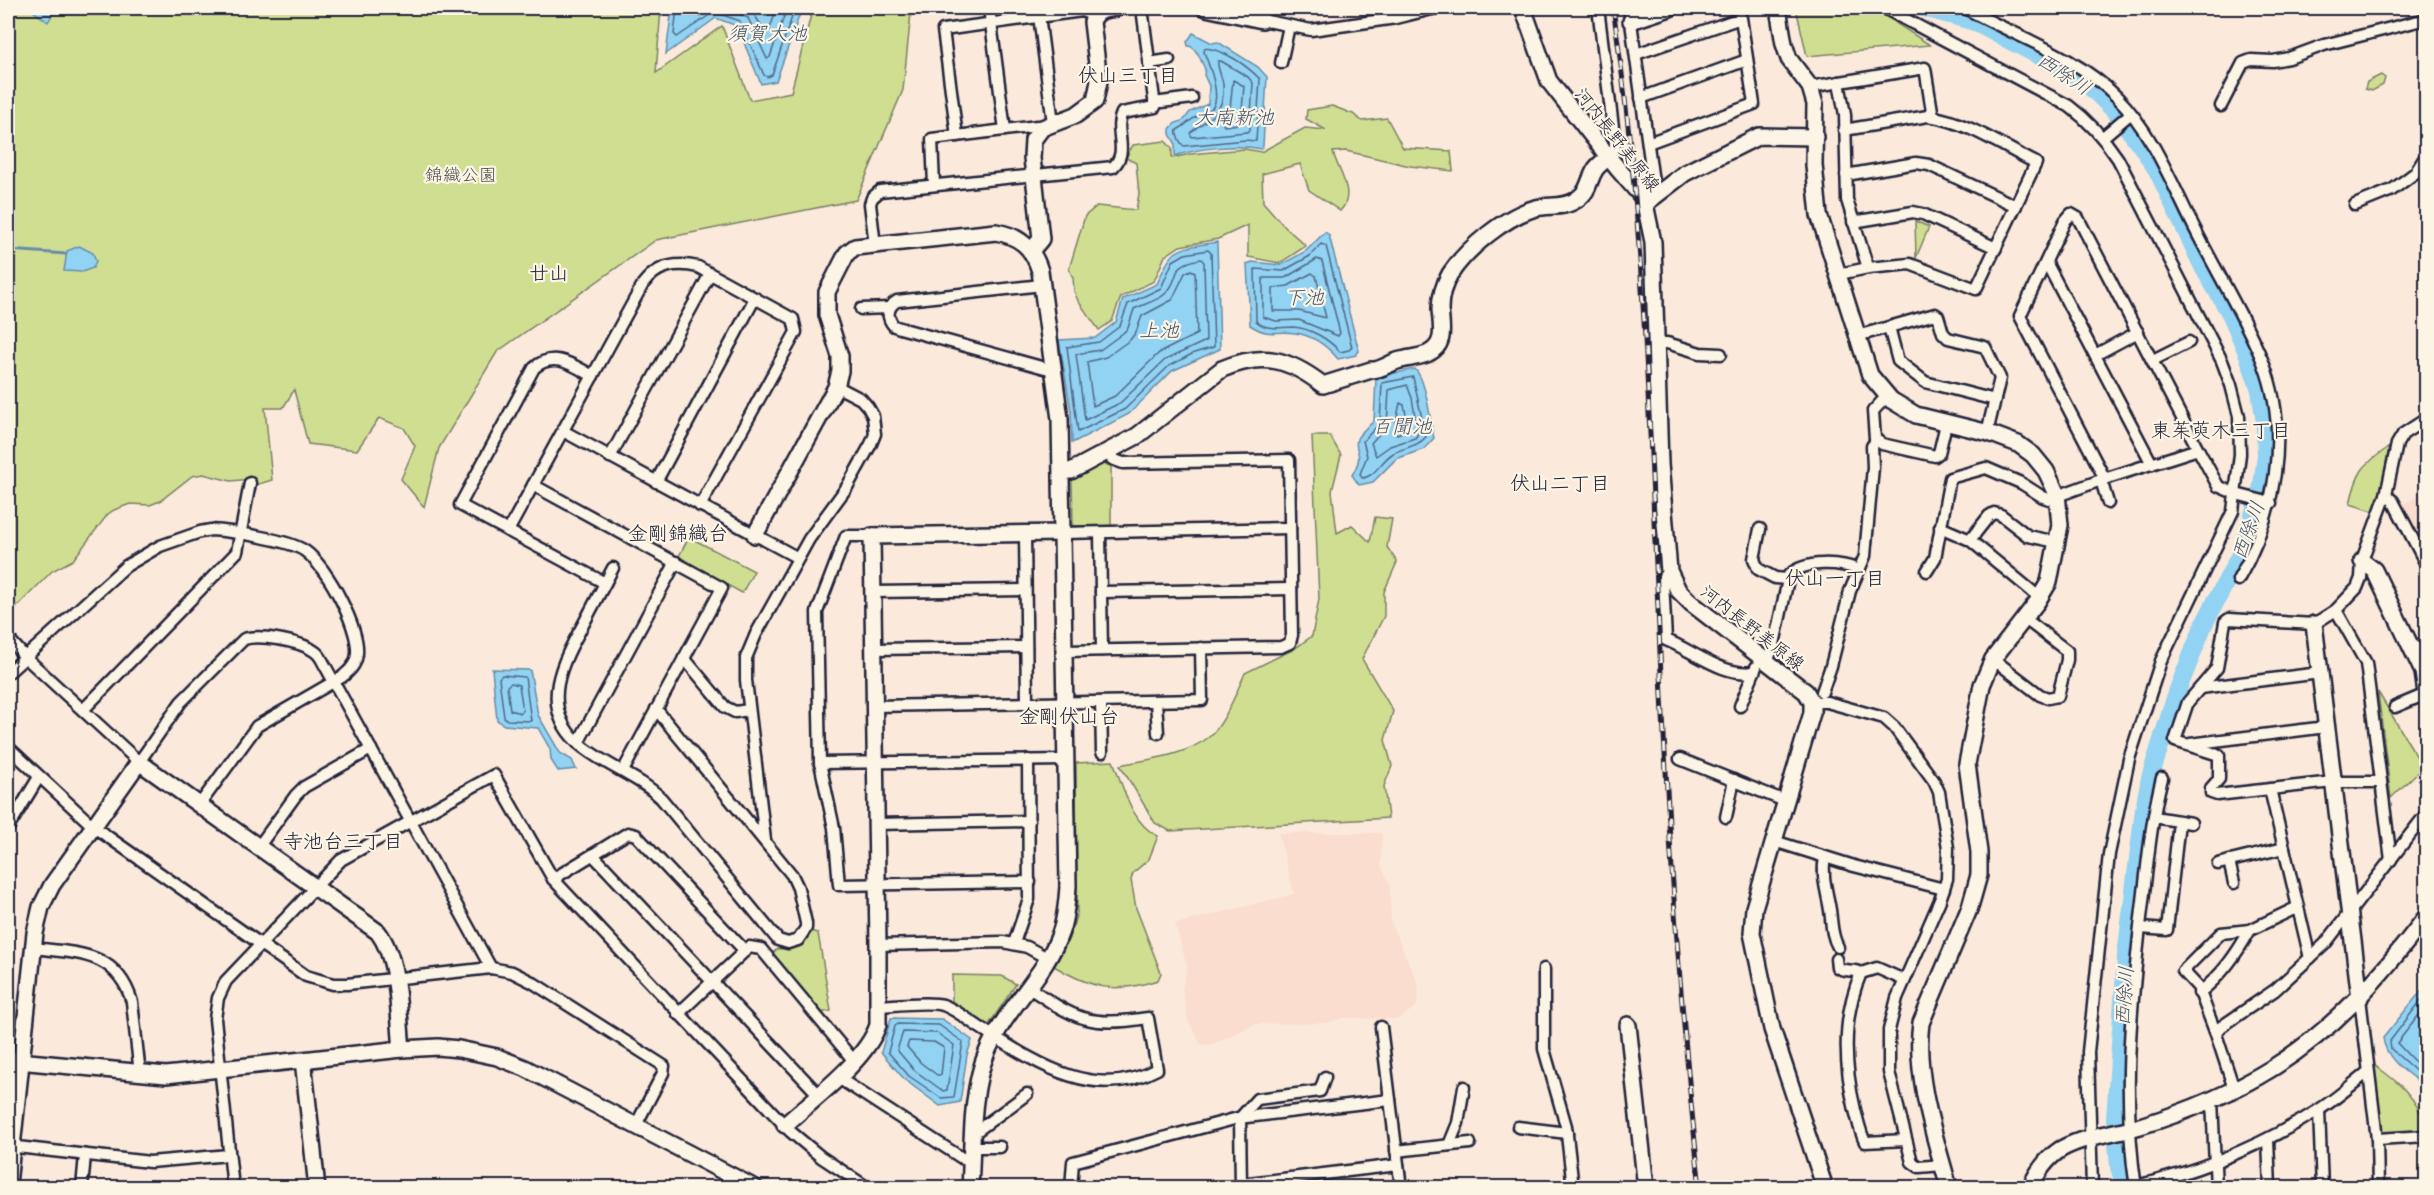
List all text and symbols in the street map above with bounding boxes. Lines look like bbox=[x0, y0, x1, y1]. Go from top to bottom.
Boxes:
water label: 須賀大池 bbox=[727, 19, 808, 45]
water label: 西除川 bbox=[2033, 46, 2097, 100]
district label: 伏山三丁目 bbox=[1078, 61, 1178, 87]
street label: 河内長野美原線 bbox=[1570, 82, 1666, 196]
water label: 大南新池 bbox=[1194, 103, 1275, 129]
park label: 錦織公園 bbox=[425, 162, 497, 186]
district label: 廿山 bbox=[529, 259, 569, 285]
water label: 下池 bbox=[1284, 283, 1325, 309]
water label: 上池 bbox=[1139, 316, 1180, 342]
water label: 百聞池 bbox=[1372, 412, 1433, 438]
district label: 東茱萸木三丁目 bbox=[2151, 416, 2291, 442]
district label: 伏山二丁目 bbox=[1510, 469, 1610, 495]
water label: 西除川 bbox=[2225, 497, 2269, 563]
district label: 金剛錦織台 bbox=[628, 519, 728, 545]
district label: 伏山一丁目 bbox=[1785, 564, 1885, 590]
street label: 河内長野美原線 bbox=[1696, 579, 1810, 675]
district label: 金剛伏山台 bbox=[1019, 702, 1119, 728]
district label: 寺池台三丁目 bbox=[283, 827, 403, 853]
water label: 西除川 bbox=[2108, 965, 2138, 1027]

